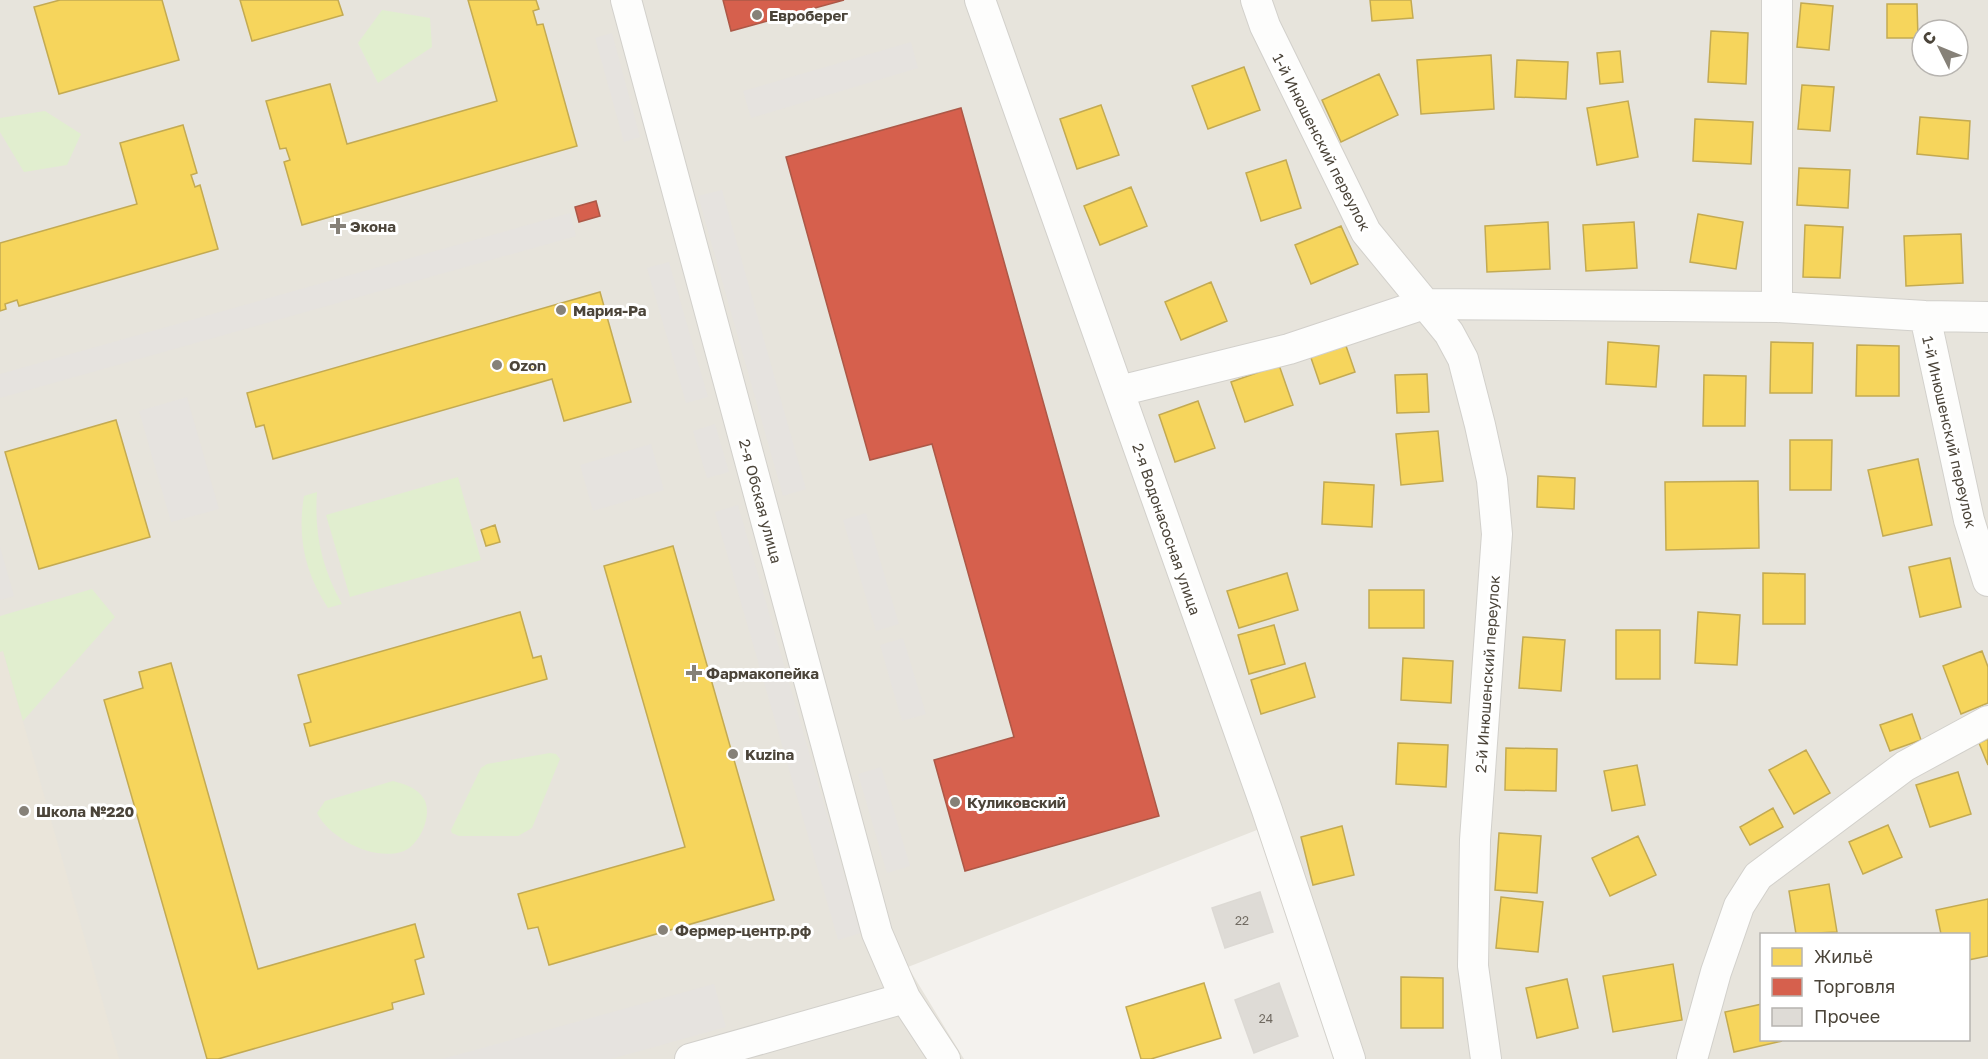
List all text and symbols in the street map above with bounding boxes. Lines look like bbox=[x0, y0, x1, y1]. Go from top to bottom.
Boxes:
place label: Евроберег bbox=[769, 6, 848, 24]
marker: Евроберег bbox=[750, 8, 764, 22]
north arrow bbox=[1910, 18, 1970, 78]
text: С bbox=[1918, 27, 1940, 49]
street label: 1-й Инюшенский переулок bbox=[1269, 50, 1375, 234]
place label: Экона bbox=[350, 217, 396, 235]
marker: Экона bbox=[331, 219, 345, 233]
place label: Мария-Ра bbox=[573, 301, 647, 319]
marker: Мария-Ра bbox=[554, 303, 568, 317]
street label: 1-й Инюшенский переулок bbox=[1919, 334, 1981, 530]
place label: Ozon bbox=[509, 356, 546, 374]
marker: Ozon bbox=[490, 358, 504, 372]
street label: 2-я Обская улица bbox=[736, 437, 786, 565]
street label: 2-я Водонасосная улица bbox=[1129, 441, 1205, 617]
street label: 2-й Инюшенский переулок bbox=[1471, 574, 1503, 773]
place label: Фармакопейка bbox=[706, 664, 819, 682]
marker: Фармакопейка bbox=[687, 666, 701, 680]
place label: Kuzina bbox=[745, 745, 794, 763]
marker: Kuzina bbox=[726, 747, 740, 761]
place label: Куликовский bbox=[967, 793, 1066, 811]
marker: Куликовский bbox=[948, 795, 962, 809]
place label: Школа №220 bbox=[36, 802, 135, 820]
marker: Школа №220 bbox=[17, 804, 31, 818]
house number: 22 bbox=[1235, 913, 1249, 928]
place label: Фермер-центр.рф bbox=[675, 921, 812, 939]
marker: Фермер-центр.рф bbox=[656, 923, 670, 937]
legend bbox=[1760, 933, 1970, 1041]
text: Жильё bbox=[1814, 945, 1873, 967]
text: Торговля bbox=[1814, 975, 1895, 997]
text: Прочее bbox=[1814, 1005, 1880, 1027]
house number: 24 bbox=[1259, 1011, 1273, 1026]

